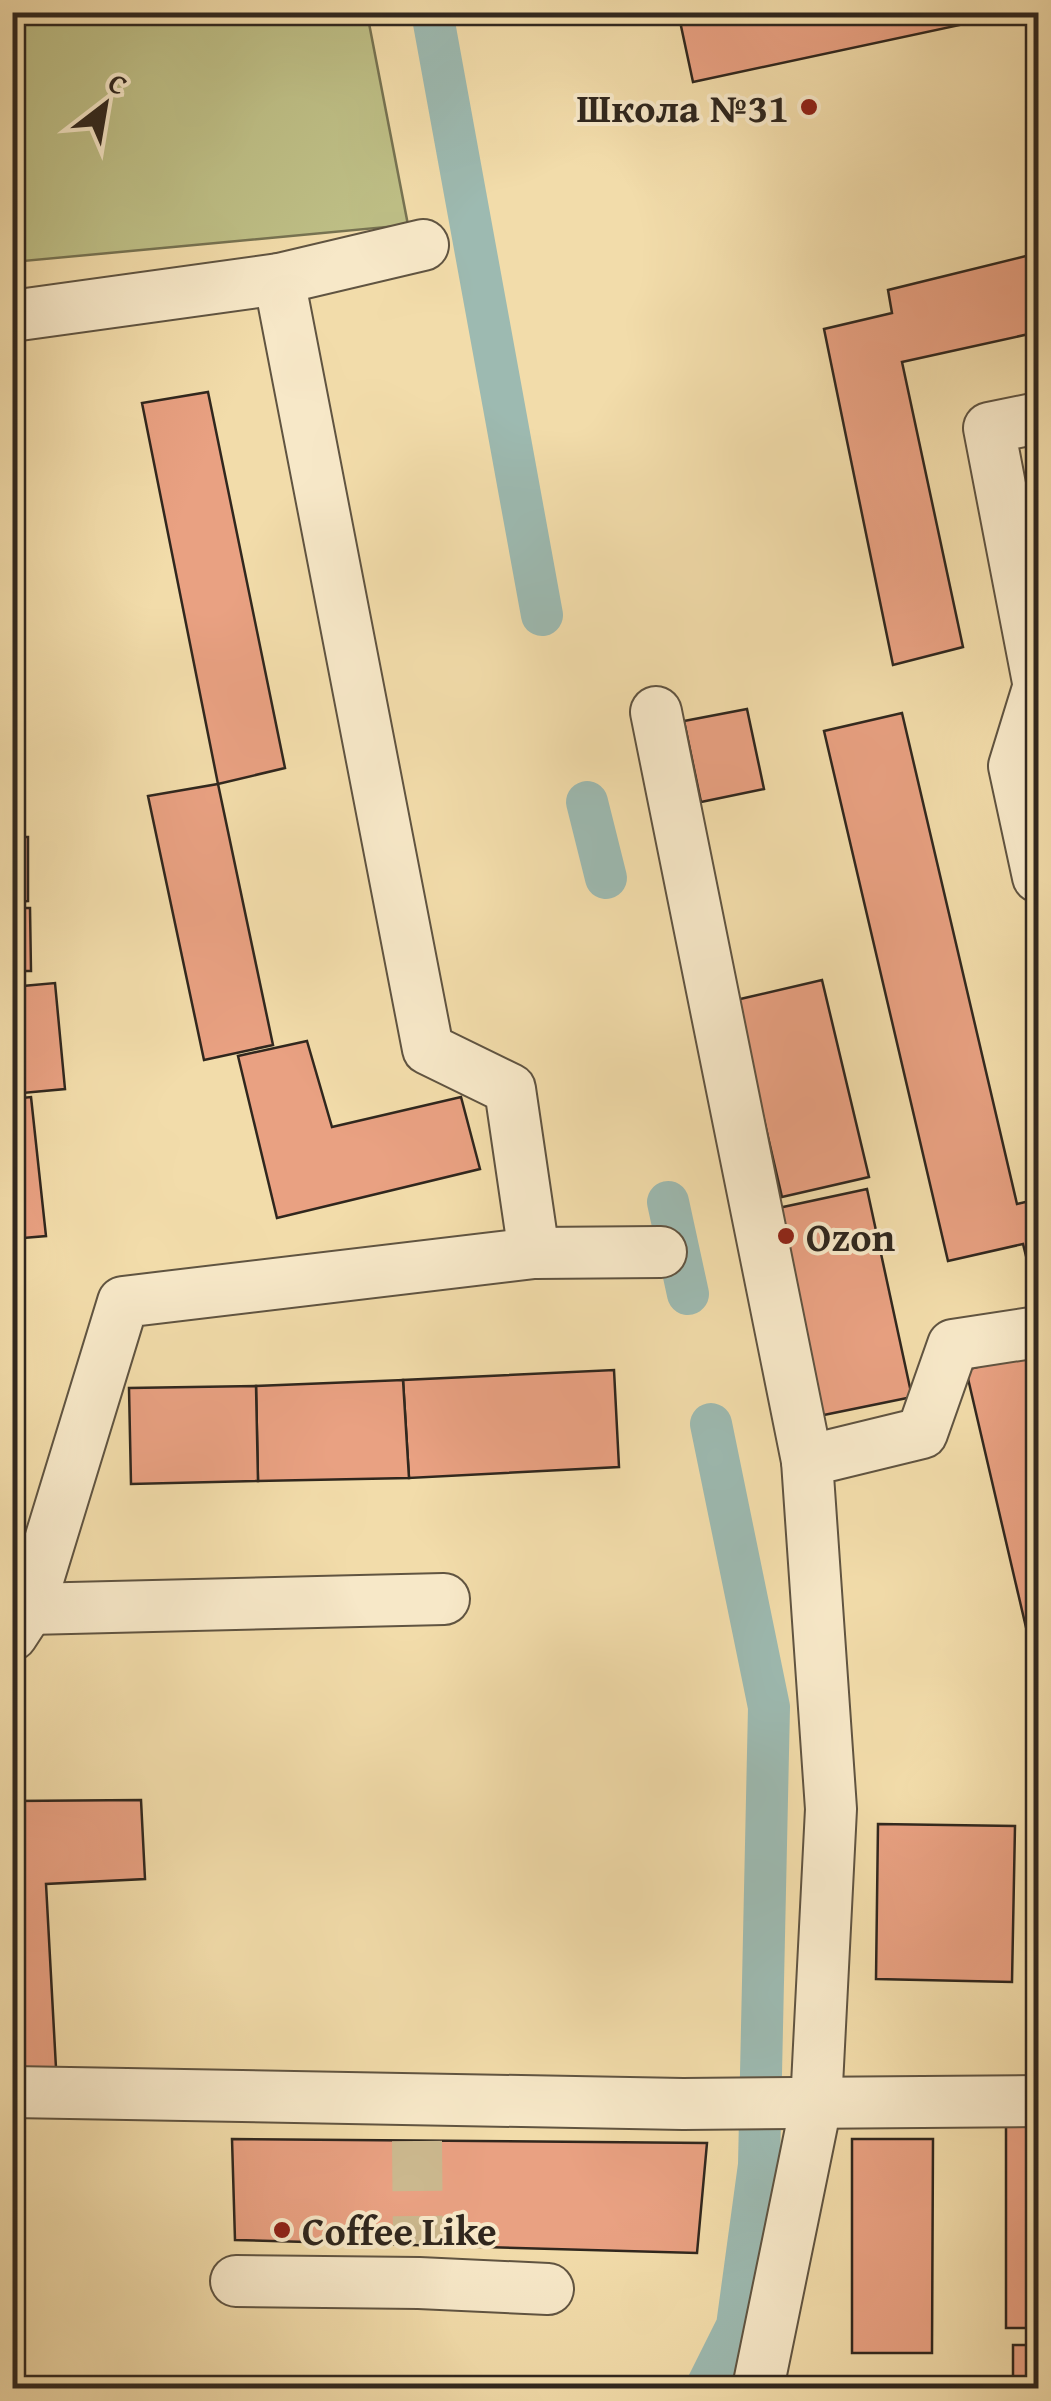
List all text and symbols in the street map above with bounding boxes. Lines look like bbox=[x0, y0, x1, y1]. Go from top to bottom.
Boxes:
north arrow bbox=[55, 55, 155, 155]
text: С bbox=[101, 61, 135, 105]
place label: Школа №31 bbox=[577, 78, 789, 137]
marker: Школа №31 bbox=[798, 96, 820, 118]
place label: Ozon bbox=[806, 1207, 896, 1266]
marker: Ozon bbox=[775, 1225, 797, 1247]
place label: Coffee Like bbox=[302, 2201, 497, 2260]
marker: Coffee Like bbox=[271, 2219, 293, 2241]

